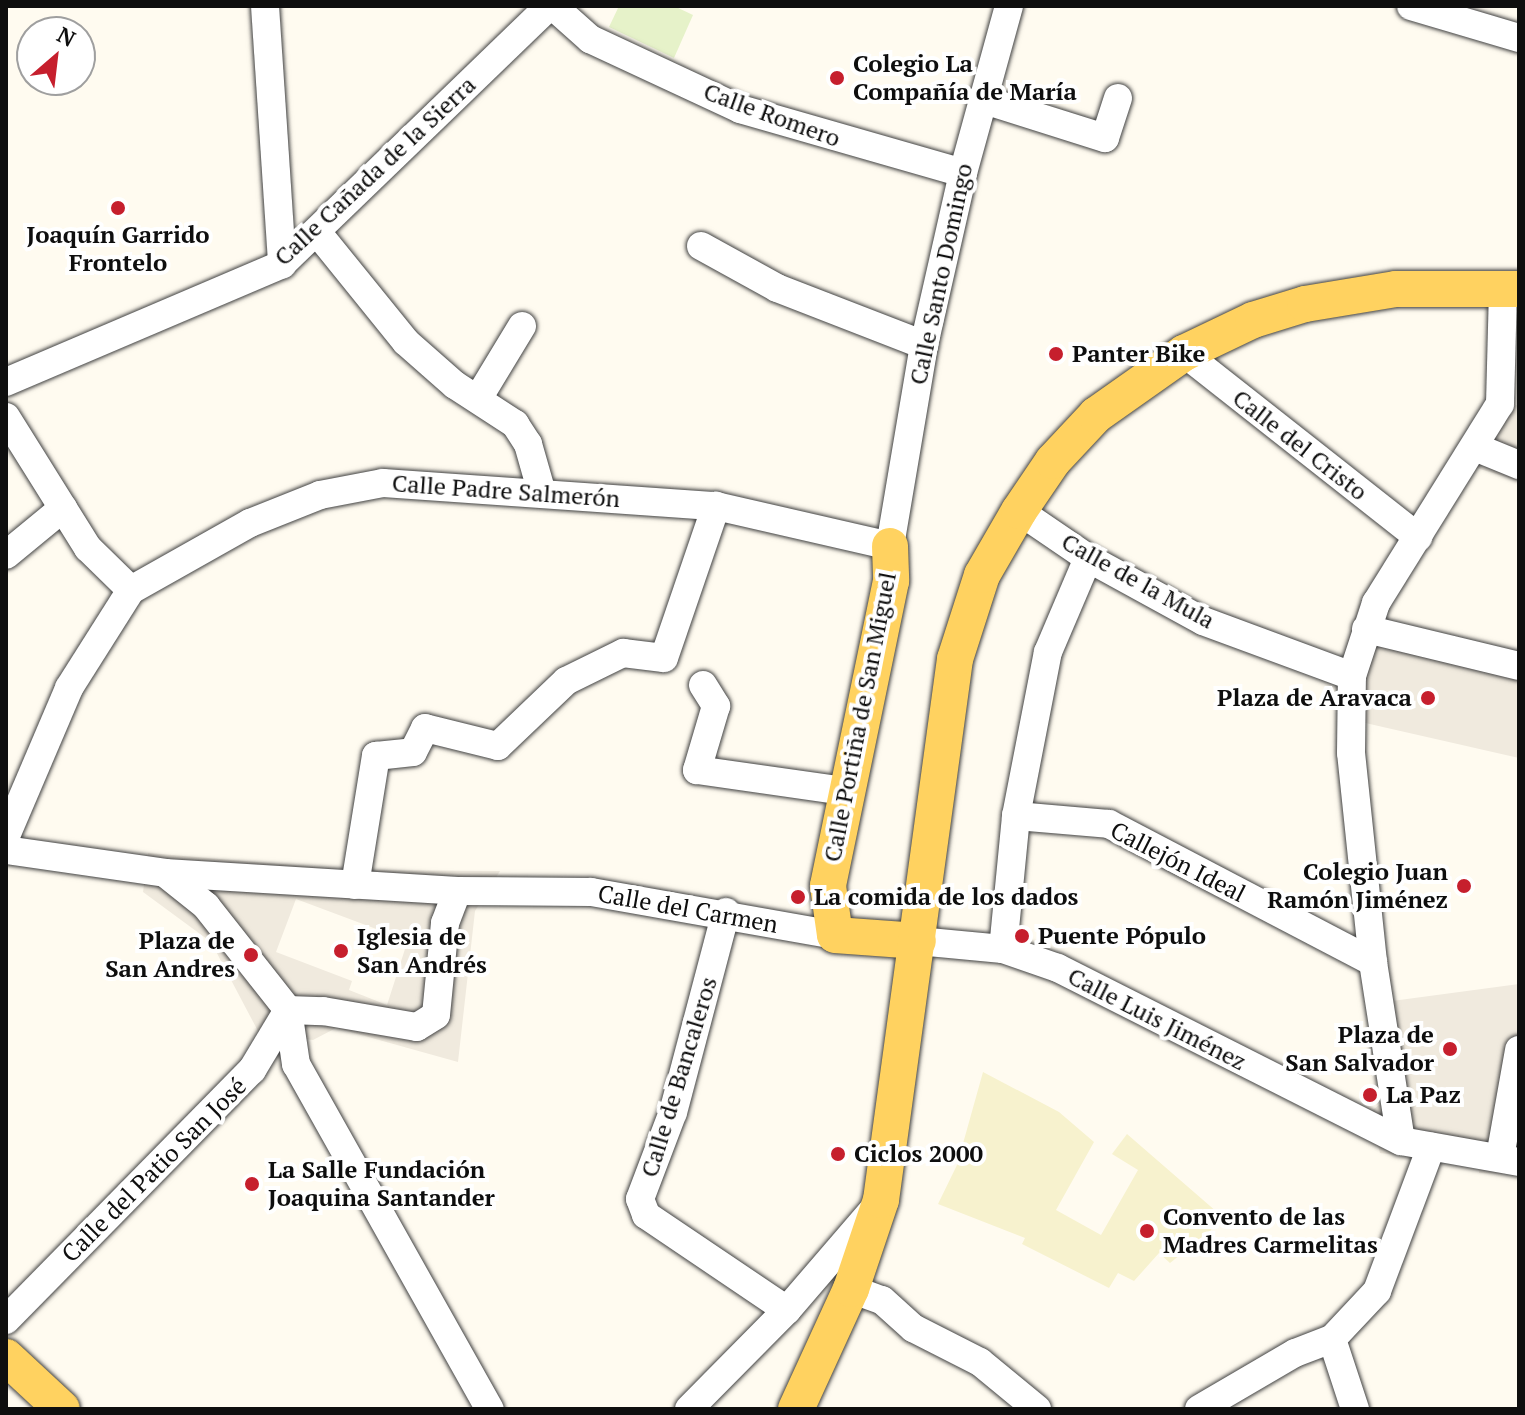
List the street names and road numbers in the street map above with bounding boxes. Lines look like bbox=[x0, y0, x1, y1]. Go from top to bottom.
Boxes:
street label: Calle Cañada de la Sierra bbox=[269, 70, 481, 272]
street label: Calle Romero bbox=[700, 77, 844, 153]
street label: Calle Santo Domingo bbox=[903, 161, 979, 387]
street label: Calle del Cristo bbox=[1227, 384, 1373, 506]
street label: Calle Padre Salmerón bbox=[391, 469, 621, 513]
street label: Calle de la Mula bbox=[1057, 527, 1219, 635]
street label: Calle Portiña de San Miguel bbox=[818, 570, 902, 864]
street label: Callejón Ideal bbox=[1106, 816, 1250, 908]
street label: Calle del Carmen bbox=[596, 879, 780, 939]
street label: Calle Luis Jiménez bbox=[1063, 962, 1251, 1076]
street label: Calle de Bancaleros bbox=[635, 973, 723, 1181]
street label: Calle del Patio San José bbox=[56, 1072, 252, 1268]

